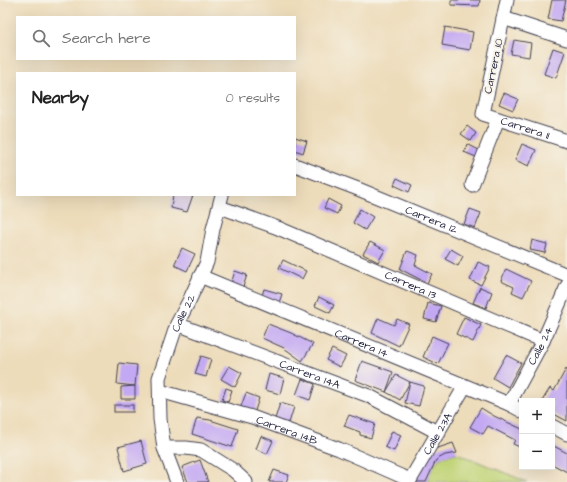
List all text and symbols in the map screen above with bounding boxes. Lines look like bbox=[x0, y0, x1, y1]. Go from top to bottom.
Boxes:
search box bbox=[16, 16, 296, 60]
icon: search bbox=[30, 27, 52, 49]
text: Search here bbox=[62, 28, 151, 49]
street label: Carrera 10 bbox=[480, 37, 507, 95]
text: Nearby bbox=[32, 86, 89, 110]
text: 0 results bbox=[225, 89, 280, 107]
street label: Carrera 11 bbox=[499, 113, 552, 143]
street label: Carrera 12 bbox=[403, 202, 460, 237]
street label: Carrera 13 bbox=[382, 267, 439, 303]
street label: Calle 22 bbox=[168, 292, 199, 334]
street label: Calle 24 bbox=[524, 324, 557, 368]
street label: Carrera 14 bbox=[333, 326, 391, 361]
street label: Carrera 14A bbox=[277, 356, 342, 393]
map controls bbox=[519, 398, 555, 470]
button: + bbox=[519, 398, 555, 434]
street label: Calle 23A bbox=[420, 410, 456, 458]
street label: Carrera 14B bbox=[254, 412, 320, 449]
button: − bbox=[519, 434, 555, 470]

